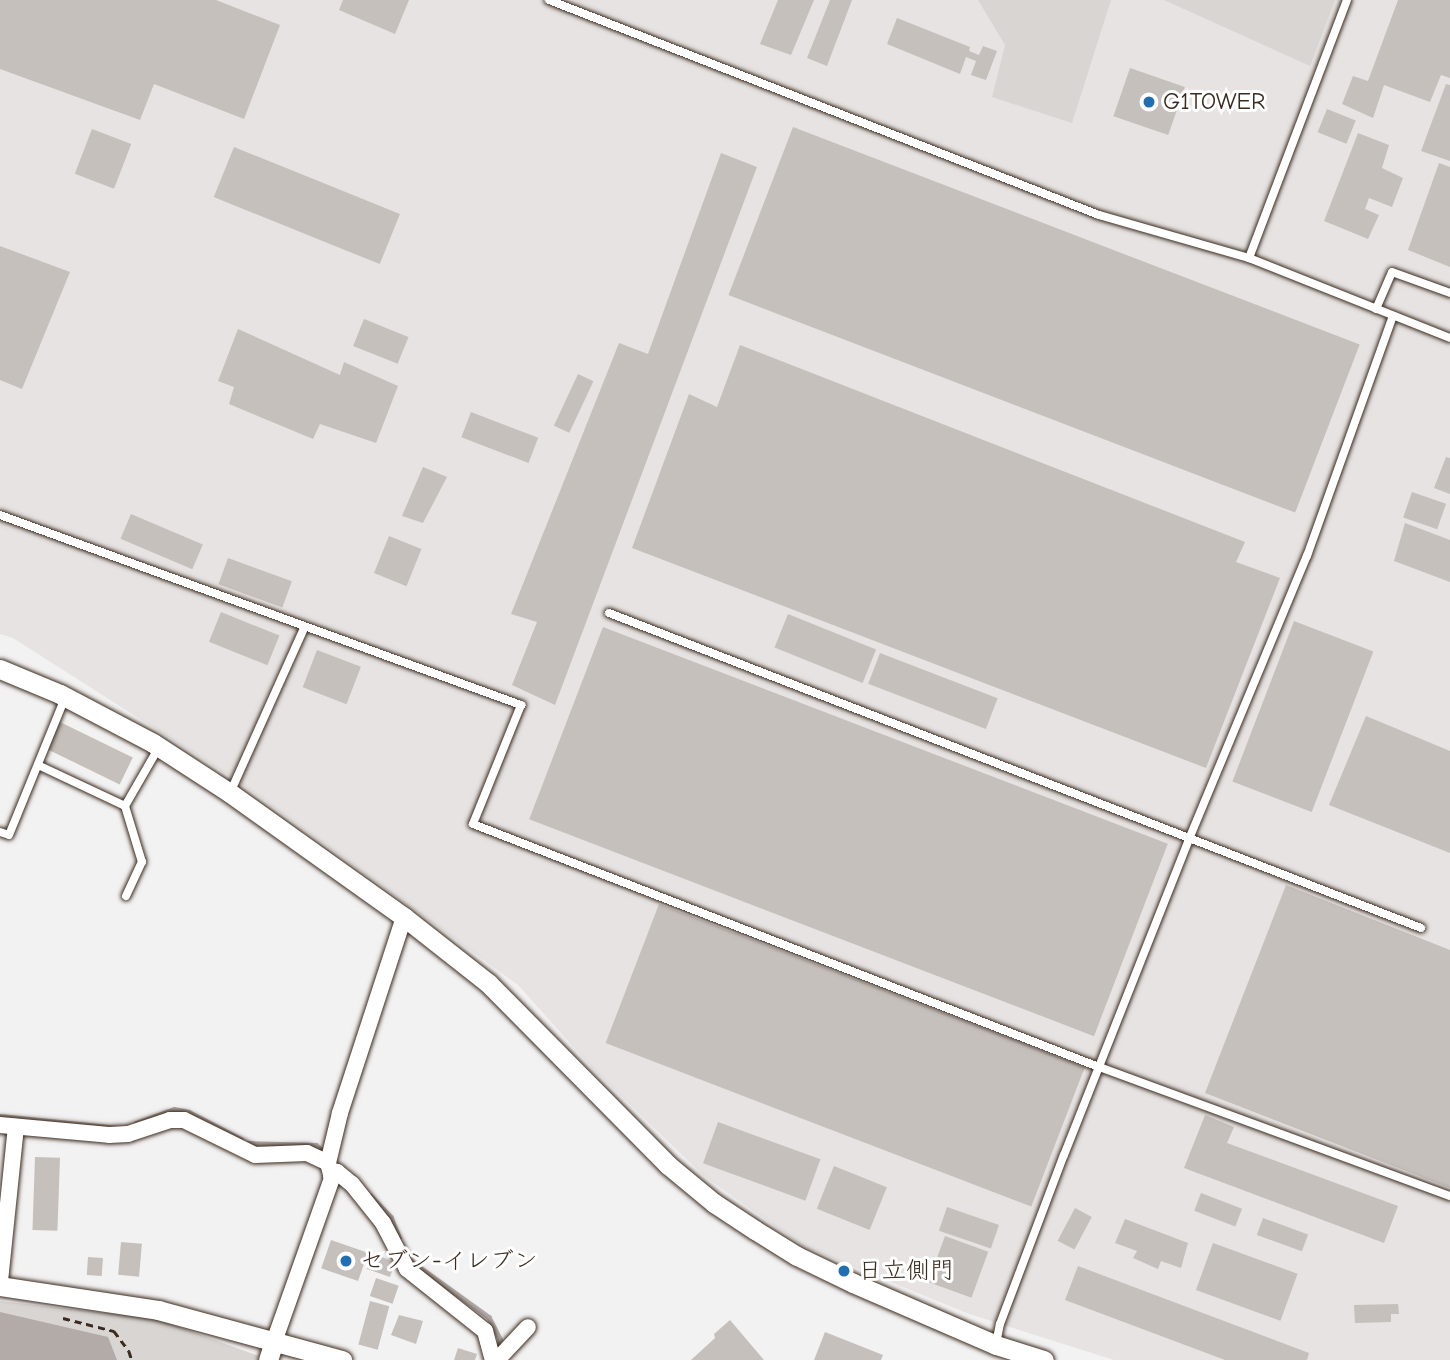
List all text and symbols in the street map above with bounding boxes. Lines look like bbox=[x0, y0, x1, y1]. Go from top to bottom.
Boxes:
place label: G1TOWER bbox=[1163, 88, 1265, 116]
marker: G1TOWER bbox=[1141, 94, 1157, 110]
place label: セブン-イレブン bbox=[360, 1247, 538, 1275]
marker: セブン-イレブン bbox=[338, 1253, 354, 1269]
place label: 日立側門 bbox=[858, 1257, 954, 1285]
marker: 日立側門 bbox=[836, 1263, 852, 1279]

